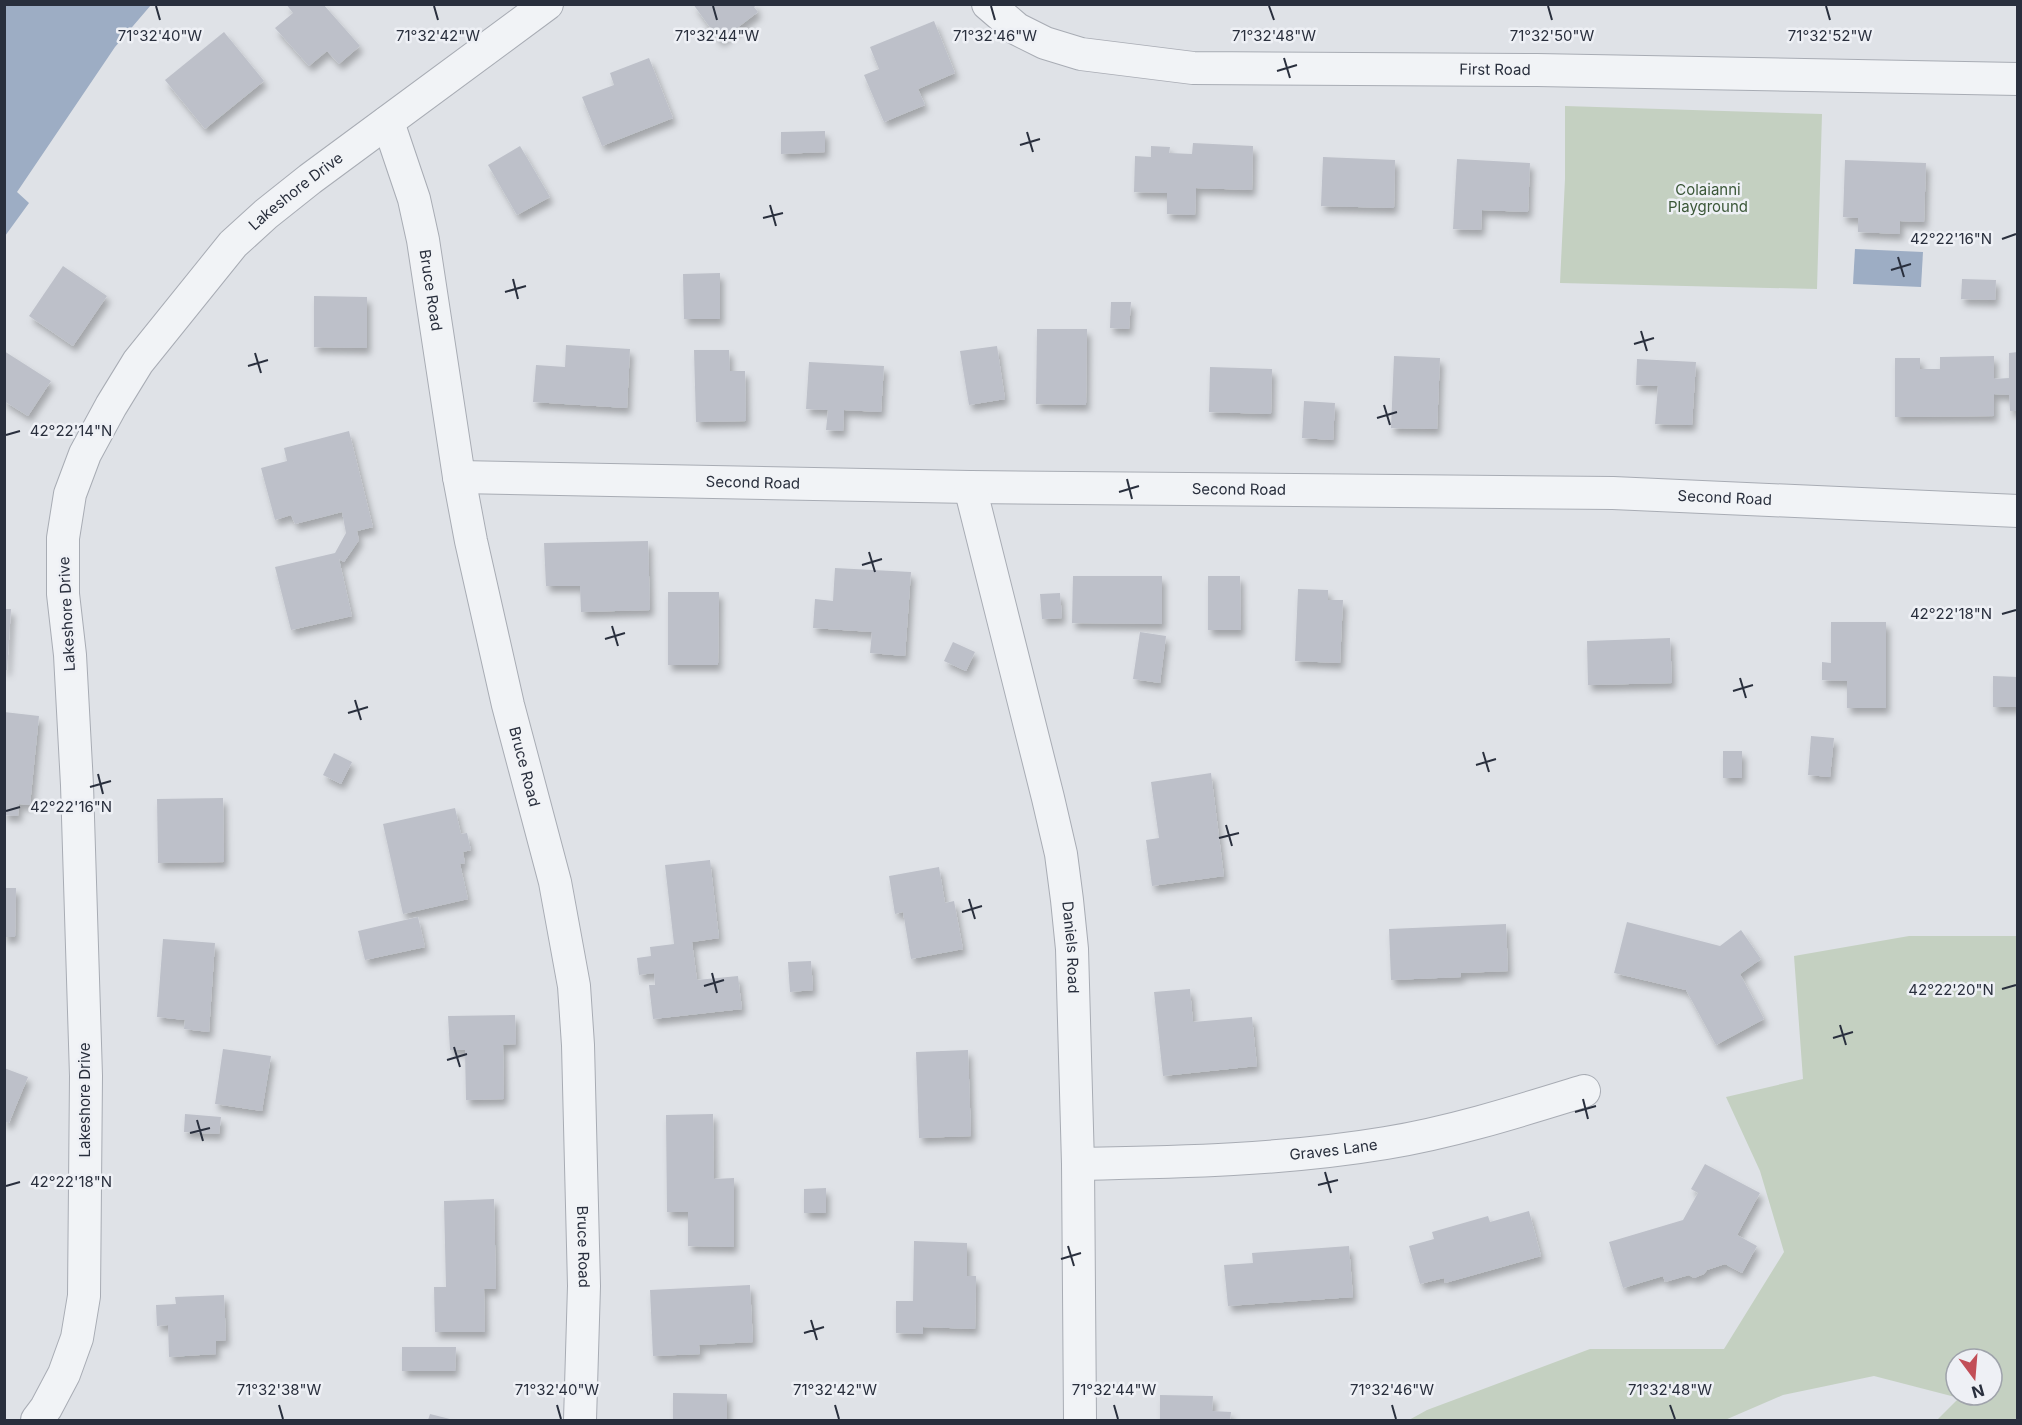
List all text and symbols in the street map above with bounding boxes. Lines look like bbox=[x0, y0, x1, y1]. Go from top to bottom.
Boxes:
text: 71°32'40"W bbox=[118, 26, 202, 45]
text: 71°32'42"W bbox=[396, 26, 480, 45]
text: 71°32'44"W bbox=[675, 26, 759, 45]
text: 71°32'46"W bbox=[953, 26, 1037, 45]
text: 71°32'48"W bbox=[1232, 26, 1316, 45]
text: 71°32'50"W bbox=[1510, 26, 1595, 45]
text: 71°32'52"W bbox=[1788, 26, 1872, 45]
street label: First Road bbox=[1459, 60, 1531, 79]
street label: Lakeshore Drive bbox=[244, 148, 346, 234]
park label: Colaianni Playground bbox=[1668, 180, 1748, 216]
text: 42°22'16"N bbox=[1910, 229, 1992, 248]
street label: Bruce Road bbox=[416, 248, 447, 332]
text: 42°22'14"N bbox=[30, 421, 112, 440]
street label: Second Road bbox=[706, 472, 800, 493]
street label: Second Road bbox=[1192, 479, 1286, 499]
street label: Second Road bbox=[1677, 486, 1772, 509]
street label: Lakeshore Drive bbox=[54, 556, 79, 672]
text: 42°22'18"N bbox=[1910, 604, 1992, 623]
street label: Bruce Road bbox=[505, 724, 545, 809]
text: 42°22'16"N bbox=[30, 797, 112, 816]
street label: Daniels Road bbox=[1058, 900, 1083, 994]
text: 42°22'20"N bbox=[1908, 980, 1994, 999]
street label: Lakeshore Drive bbox=[75, 1043, 94, 1157]
street label: Graves Lane bbox=[1289, 1135, 1379, 1164]
text: 42°22'18"N bbox=[30, 1172, 112, 1191]
street label: Bruce Road bbox=[573, 1205, 594, 1288]
north arrow bbox=[1944, 1347, 2004, 1407]
text: 71°32'38"W bbox=[237, 1380, 322, 1399]
text: 71°32'40"W bbox=[515, 1380, 599, 1399]
text: 71°32'42"W bbox=[793, 1380, 877, 1399]
text: 71°32'44"W bbox=[1072, 1380, 1156, 1399]
text: 71°32'46"W bbox=[1350, 1380, 1434, 1399]
text: 71°32'48"W bbox=[1628, 1380, 1712, 1399]
text: N bbox=[1970, 1380, 1987, 1403]

